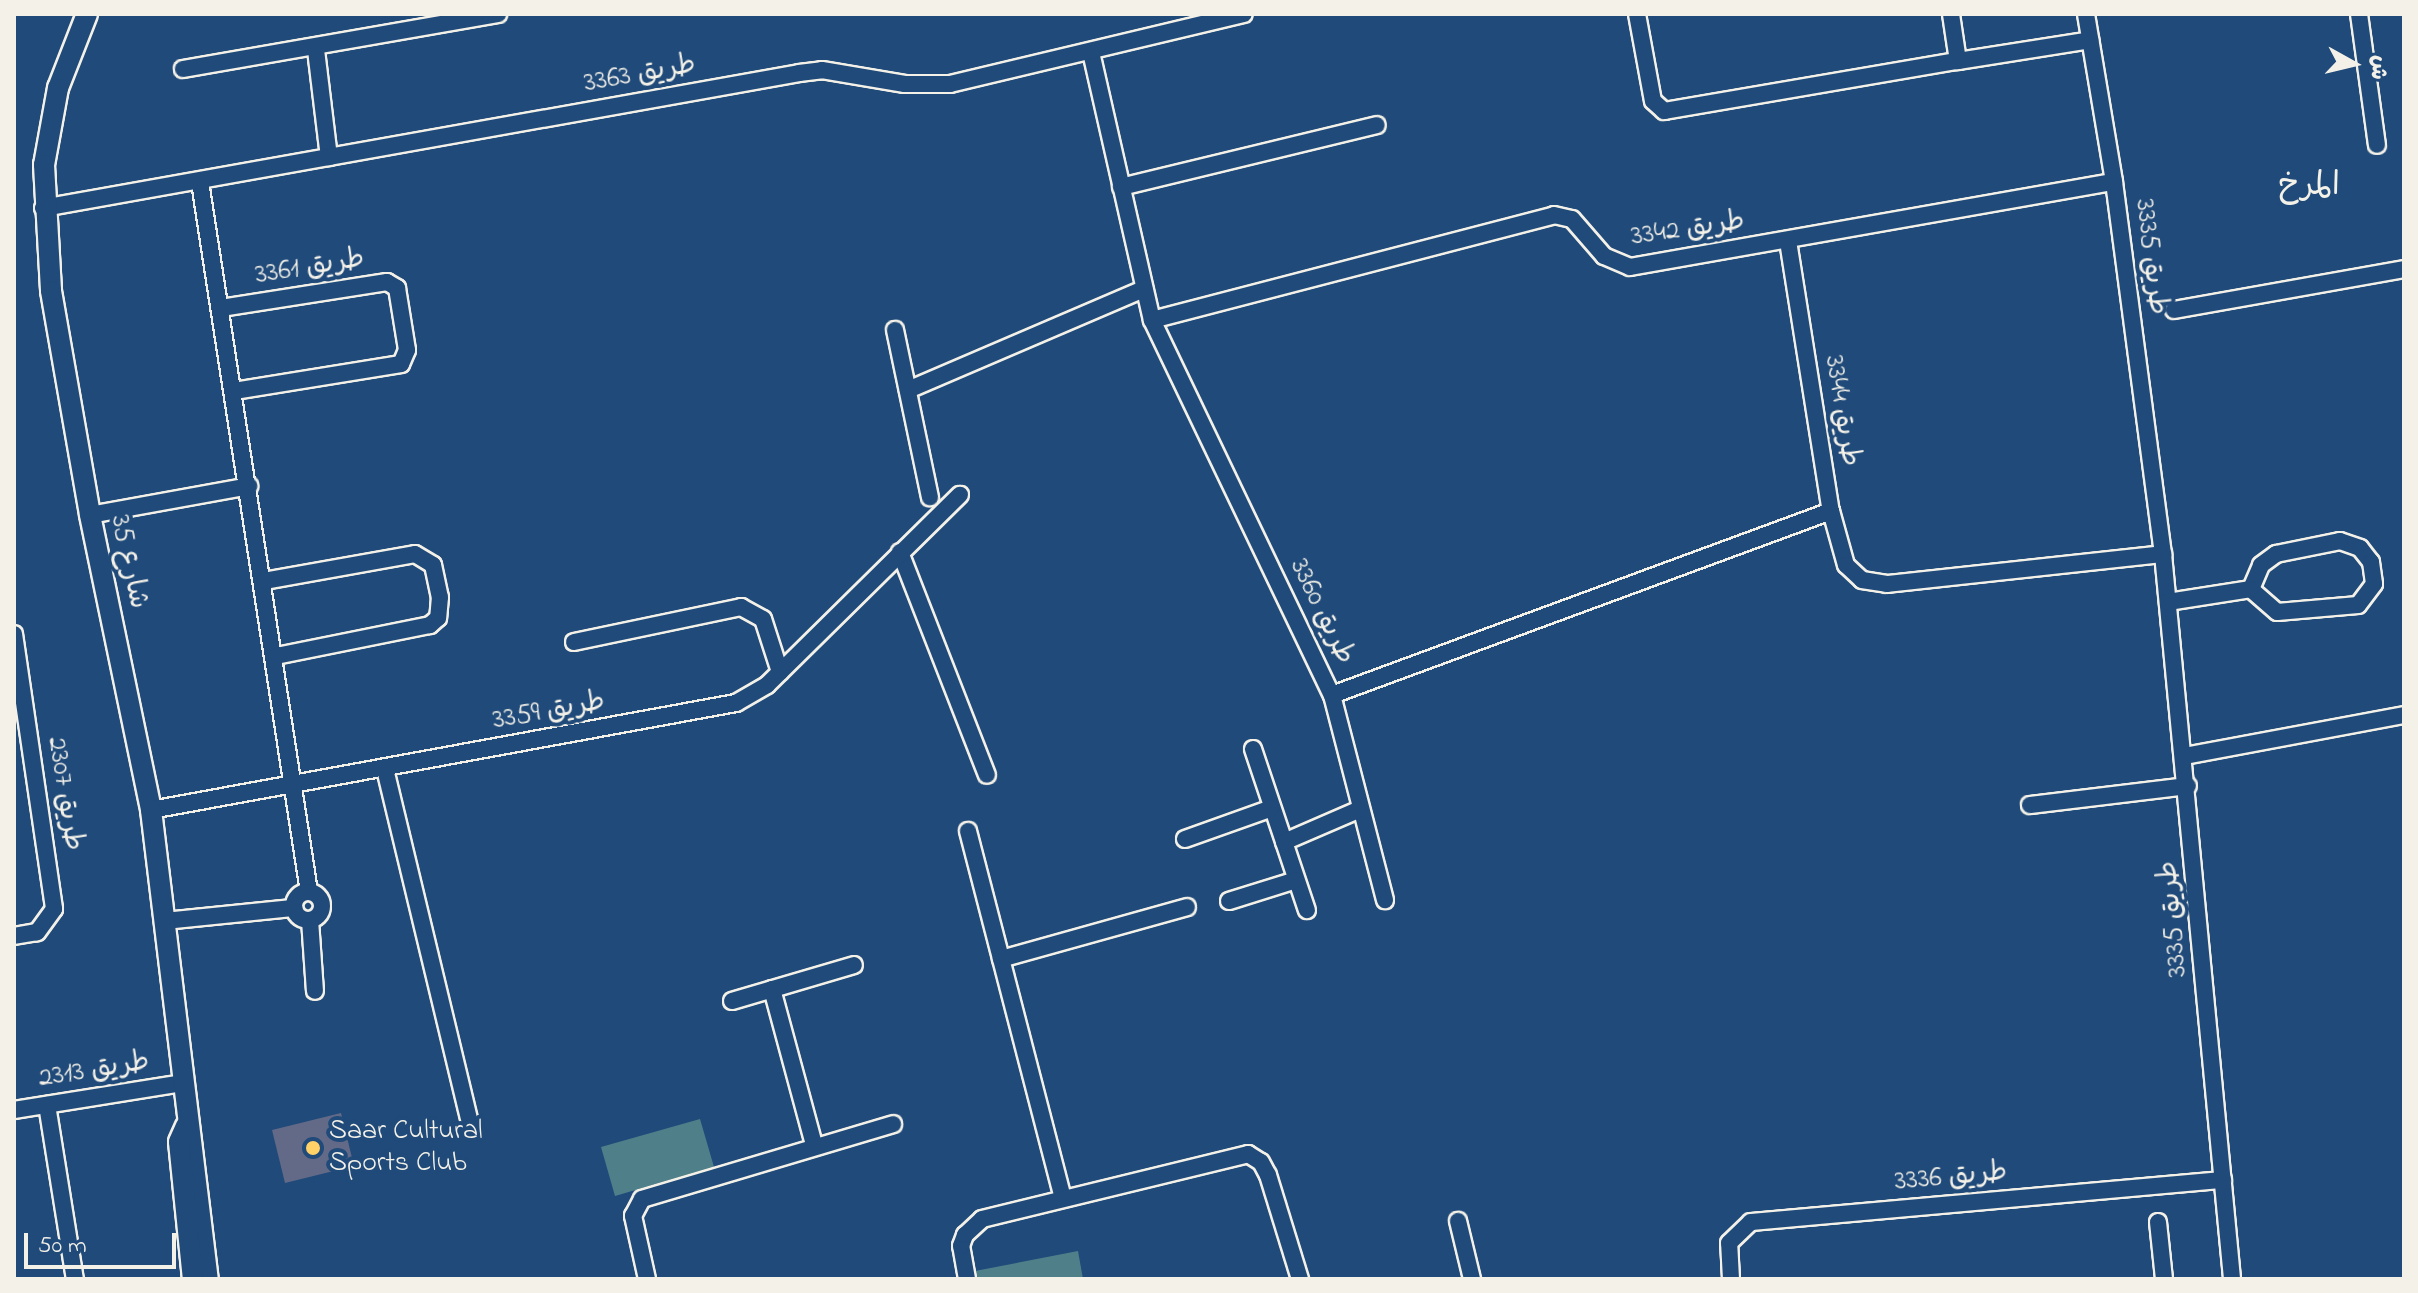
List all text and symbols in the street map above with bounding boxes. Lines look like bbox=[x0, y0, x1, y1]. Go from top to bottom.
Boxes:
north arrow bbox=[2314, 24, 2394, 104]
street label: طريق 3363 bbox=[582, 49, 698, 101]
text: ش bbox=[2360, 53, 2395, 82]
district label: المرخ bbox=[2278, 168, 2340, 206]
street label: طريق 3335 bbox=[2126, 197, 2174, 317]
street label: طريق 3342 bbox=[1629, 205, 1747, 255]
street label: طريق 3361 bbox=[253, 243, 367, 293]
street label: طريق 3344 bbox=[1816, 353, 1866, 469]
street label: شارع 35 bbox=[102, 512, 154, 612]
street label: طريق 3360 bbox=[1281, 554, 1361, 670]
street label: طريق 3359 bbox=[490, 686, 608, 738]
street label: طريق 2307 bbox=[38, 735, 90, 853]
street label: طريق 3335 bbox=[2152, 860, 2196, 978]
street label: طريق 2313 bbox=[36, 1046, 152, 1096]
place label: Saar Cultural Sports Club bbox=[329, 1115, 483, 1181]
marker: Saar Cultural Sports Club bbox=[304, 1139, 322, 1157]
street label: طريق 3336 bbox=[1893, 1156, 2009, 1200]
scale bar bbox=[28, 1217, 180, 1267]
text: 50 m bbox=[38, 1229, 87, 1264]

